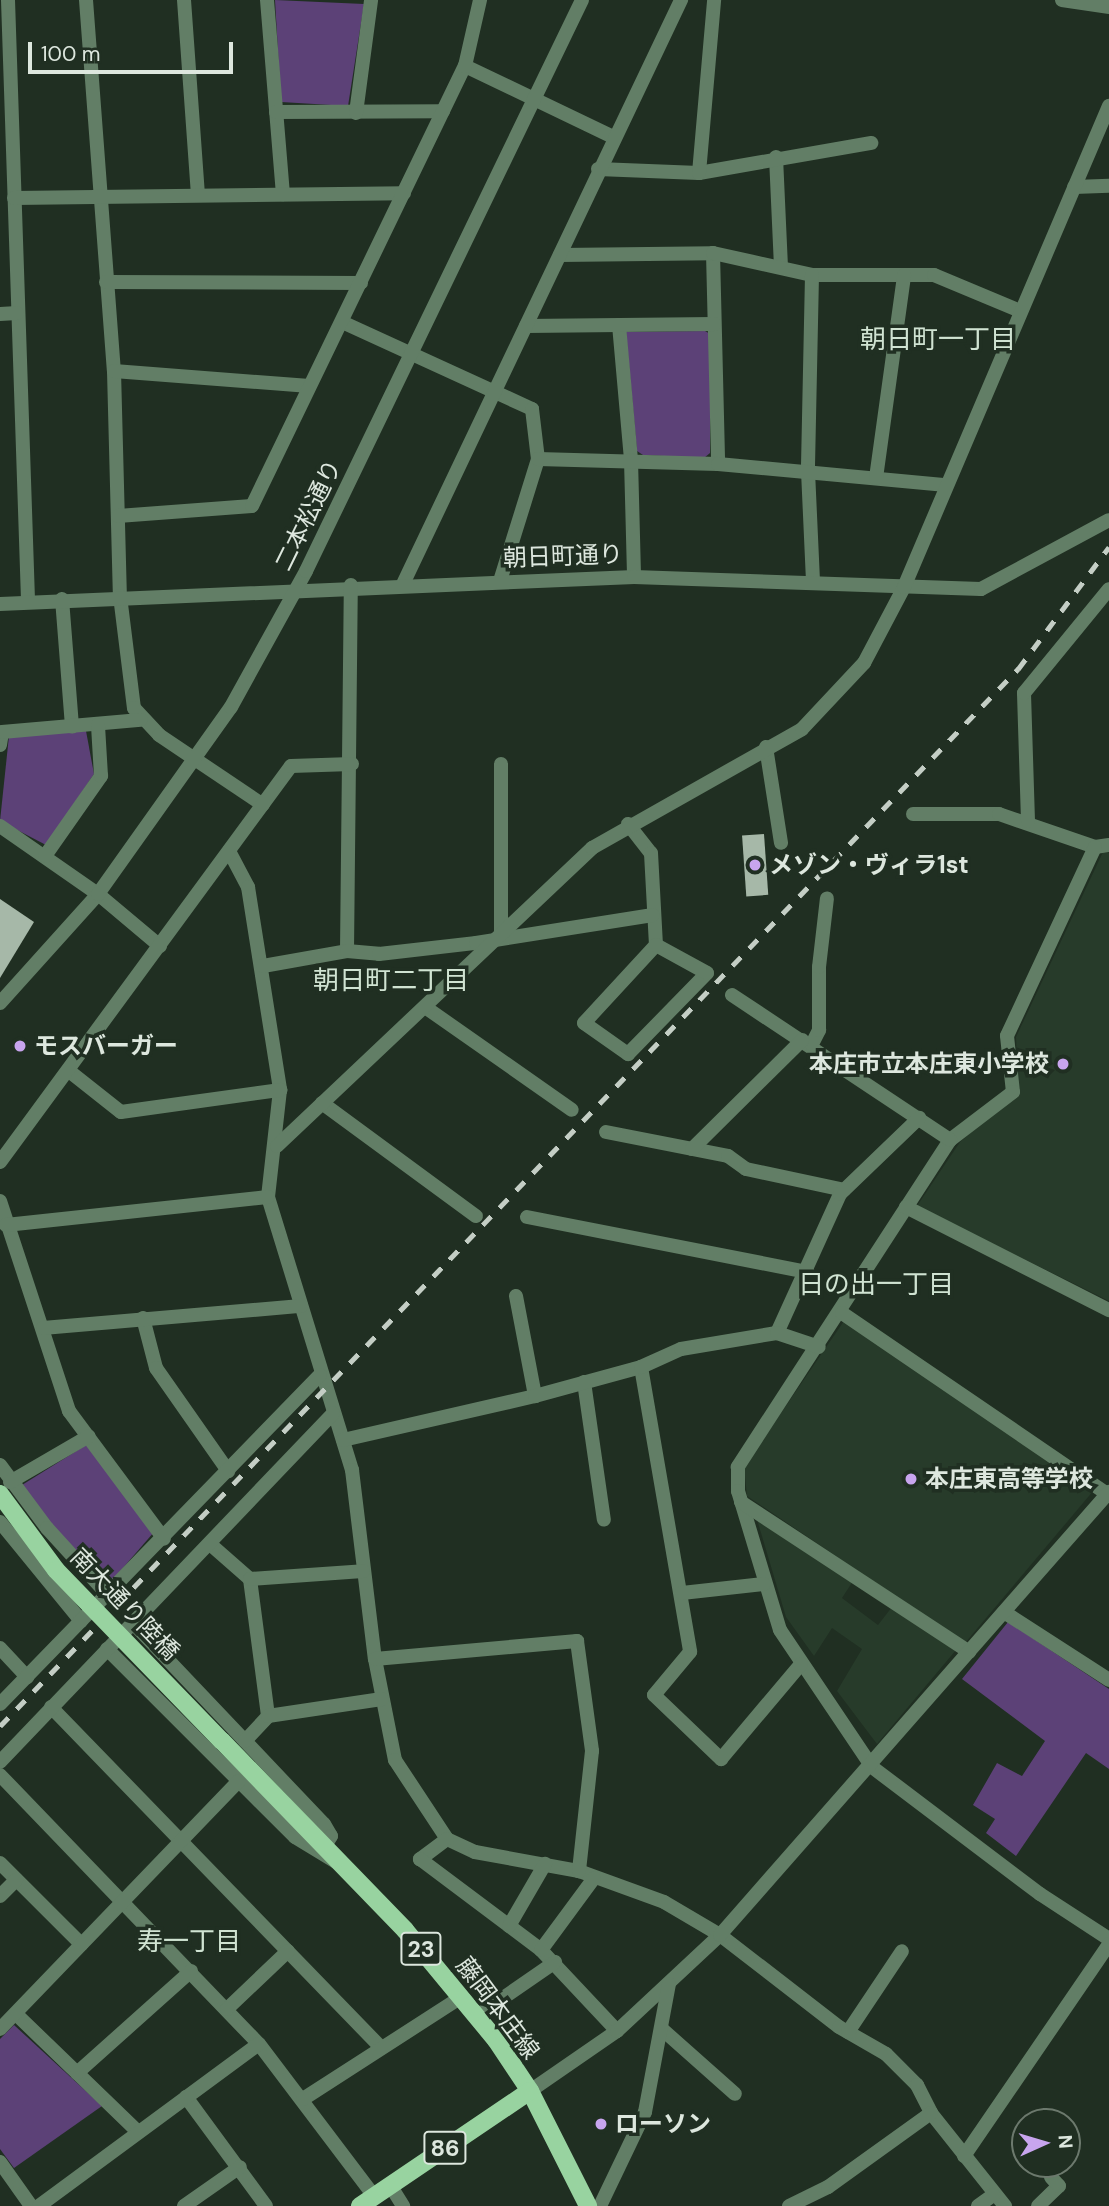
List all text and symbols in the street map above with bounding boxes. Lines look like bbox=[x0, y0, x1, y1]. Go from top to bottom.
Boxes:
scale bar bbox=[32, 28, 236, 72]
text: 100 m bbox=[41, 40, 101, 68]
district label: 朝日町一丁目 bbox=[860, 324, 1016, 356]
street label: 二本松通り bbox=[269, 455, 347, 575]
street label: 朝日町通り bbox=[503, 540, 623, 572]
place label: メゾン・ヴィラ1st bbox=[769, 851, 969, 879]
marker: メゾン・ヴィラ1st bbox=[747, 857, 763, 873]
district label: 朝日町二丁目 bbox=[313, 965, 469, 997]
place label: モスバーガー bbox=[34, 1032, 178, 1060]
marker: モスバーガー bbox=[12, 1038, 28, 1054]
place label: 本庄市立本庄東小学校 bbox=[809, 1050, 1049, 1078]
marker: 本庄市立本庄東小学校 bbox=[1055, 1056, 1071, 1072]
district label: 日の出一丁目 bbox=[798, 1269, 954, 1301]
place label: 本庄東高等学校 bbox=[925, 1465, 1093, 1493]
marker: 本庄東高等学校 bbox=[903, 1471, 919, 1487]
street label: 南大通り陸橋 bbox=[65, 1542, 185, 1666]
district label: 寿一丁目 bbox=[137, 1926, 241, 1958]
road number: 23 bbox=[400, 1930, 442, 1968]
street label: 藤岡本庄線 bbox=[450, 1951, 546, 2065]
north arrow bbox=[1011, 2108, 1081, 2178]
place label: ローソン bbox=[615, 2110, 711, 2138]
marker: ローソン bbox=[593, 2116, 609, 2132]
road number: 86 bbox=[422, 2128, 468, 2168]
text: N bbox=[1052, 2134, 1078, 2149]

